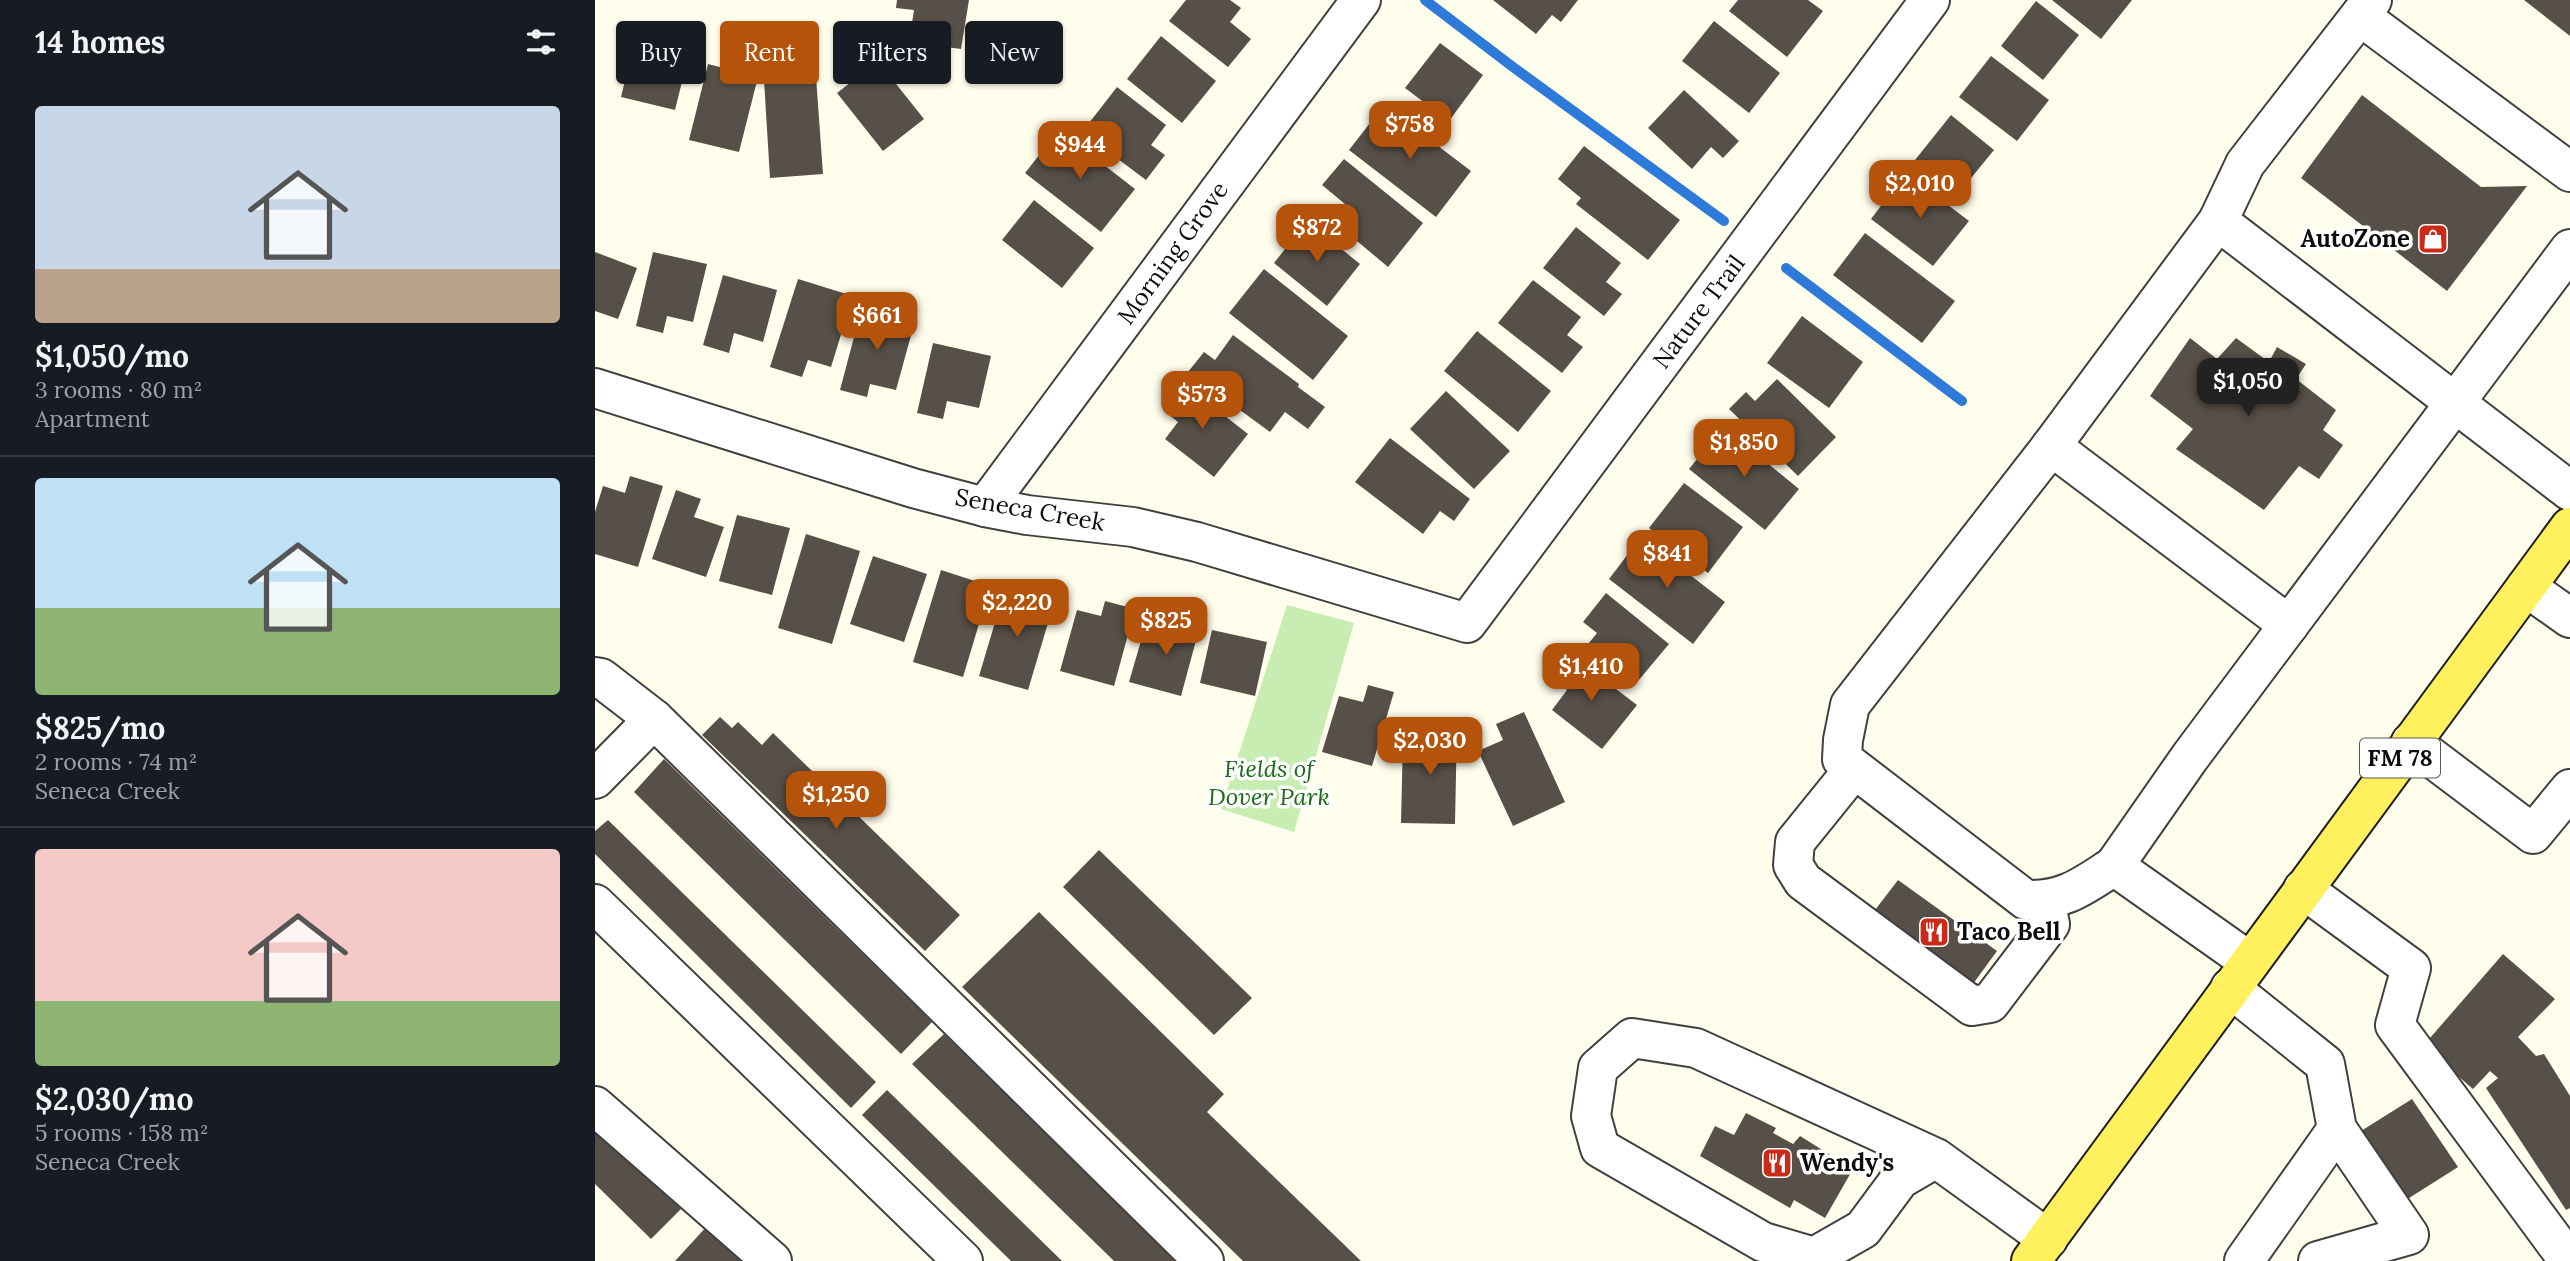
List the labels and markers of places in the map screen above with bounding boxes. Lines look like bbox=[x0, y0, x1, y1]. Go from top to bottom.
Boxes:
pin: $758 bbox=[1369, 102, 1451, 161]
pin: $944 bbox=[1039, 122, 1121, 181]
pin: $2,010 bbox=[1863, 160, 1977, 220]
pin: $872 bbox=[1276, 204, 1358, 264]
shop icon: AutoZone bbox=[2416, 222, 2450, 256]
place label: AutoZone bbox=[2301, 223, 2410, 254]
pin: $661 bbox=[836, 292, 918, 352]
pin: $1,050 bbox=[2191, 358, 2305, 418]
pin: $573 bbox=[1161, 372, 1243, 431]
pin: $1,850 bbox=[1687, 420, 1801, 479]
pin: $841 bbox=[1626, 530, 1708, 590]
pin: $2,220 bbox=[960, 580, 1074, 639]
pin: $825 bbox=[1125, 598, 1207, 657]
pin: $1,410 bbox=[1534, 644, 1648, 703]
pin: $2,030 bbox=[1373, 718, 1487, 777]
pin: $1,250 bbox=[779, 772, 893, 831]
restaurant icon: Taco Bell bbox=[1917, 915, 1951, 949]
place label: Taco Bell bbox=[1957, 916, 2061, 947]
restaurant icon: Wendy's bbox=[1760, 1146, 1794, 1180]
place label: Wendy's bbox=[1800, 1147, 1894, 1178]

